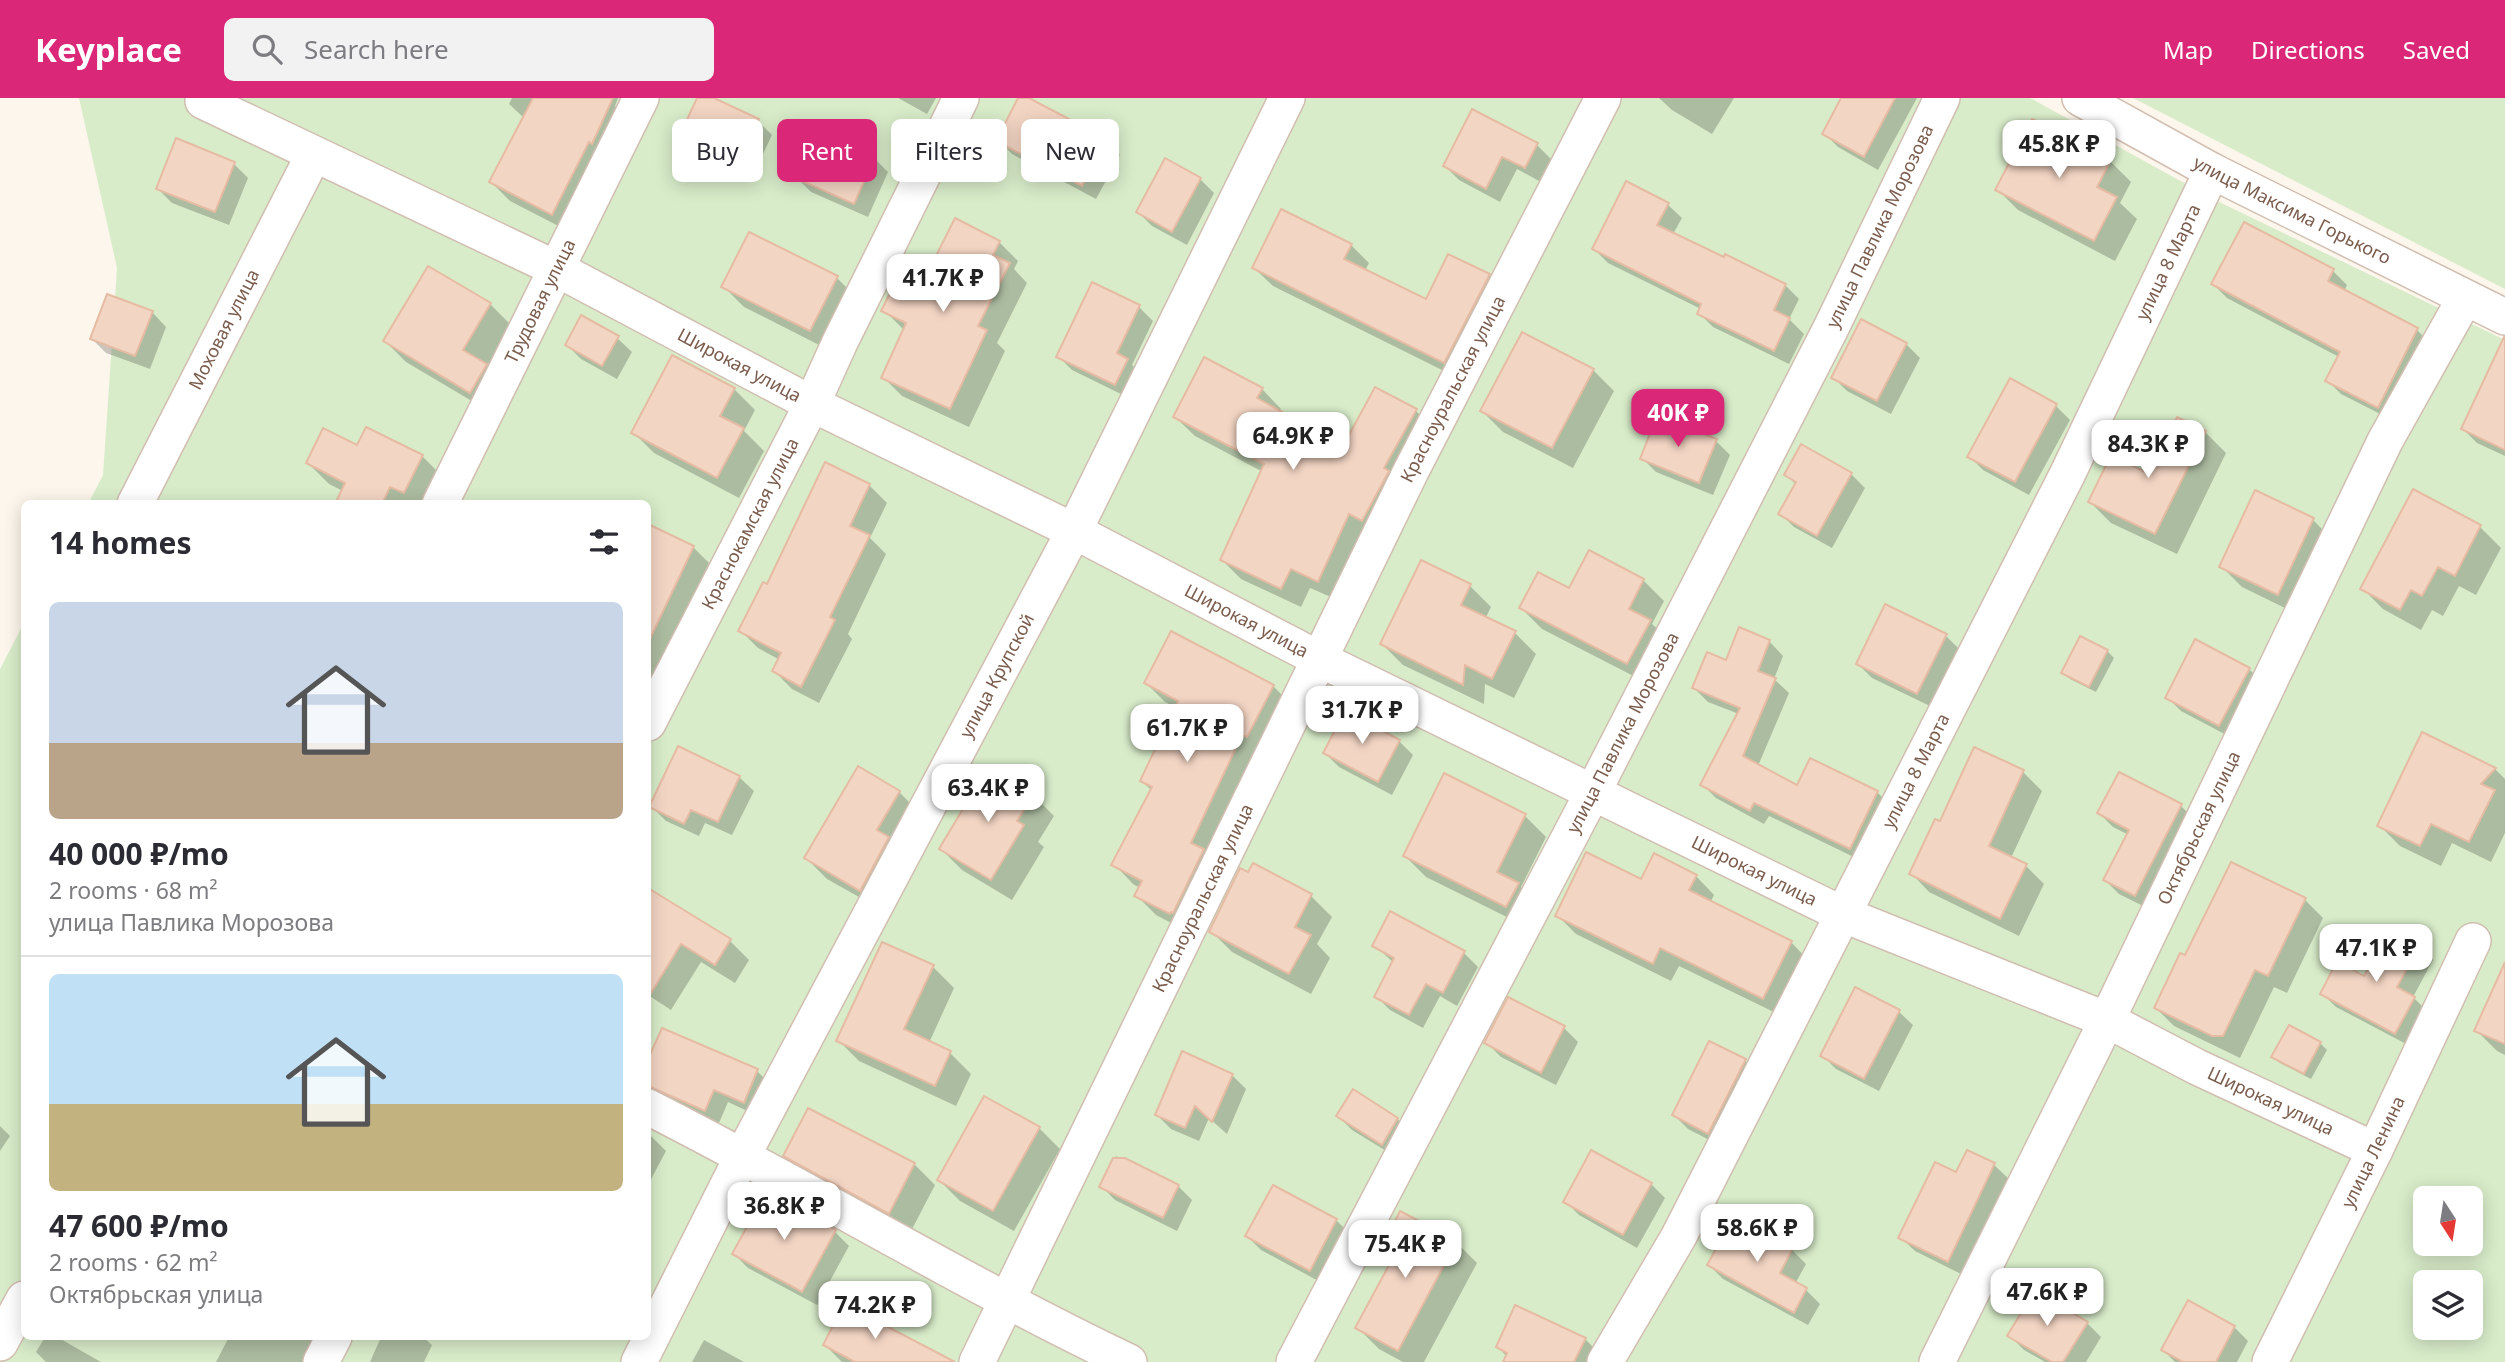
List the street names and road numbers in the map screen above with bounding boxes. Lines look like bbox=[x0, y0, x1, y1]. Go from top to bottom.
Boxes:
street label: улица Павлика Морозова bbox=[1820, 120, 1938, 332]
street label: улица Максима Горького bbox=[2189, 150, 2395, 269]
street label: улица 8 Марта bbox=[2130, 200, 2206, 324]
street label: Трудовая улица bbox=[498, 235, 580, 367]
street label: Моховая улица bbox=[182, 265, 264, 394]
street label: Красноуральская улица bbox=[1394, 291, 1510, 486]
street label: Широкая улица bbox=[674, 322, 806, 407]
street label: Краснокамская улица bbox=[695, 433, 804, 613]
street label: Широкая улица bbox=[1181, 578, 1313, 662]
street label: улица Крупской bbox=[953, 609, 1039, 742]
street label: улица Павлика Морозова bbox=[1560, 628, 1684, 837]
street label: улица 8 Марта bbox=[1876, 709, 1955, 832]
street label: Октябрьская улица bbox=[2151, 747, 2245, 908]
street label: Красноуральская улица bbox=[1146, 799, 1258, 996]
street label: Широкая улица bbox=[1688, 829, 1821, 911]
street label: Широкая улица bbox=[2204, 1061, 2338, 1140]
street label: улица Ленина bbox=[2335, 1092, 2410, 1212]

